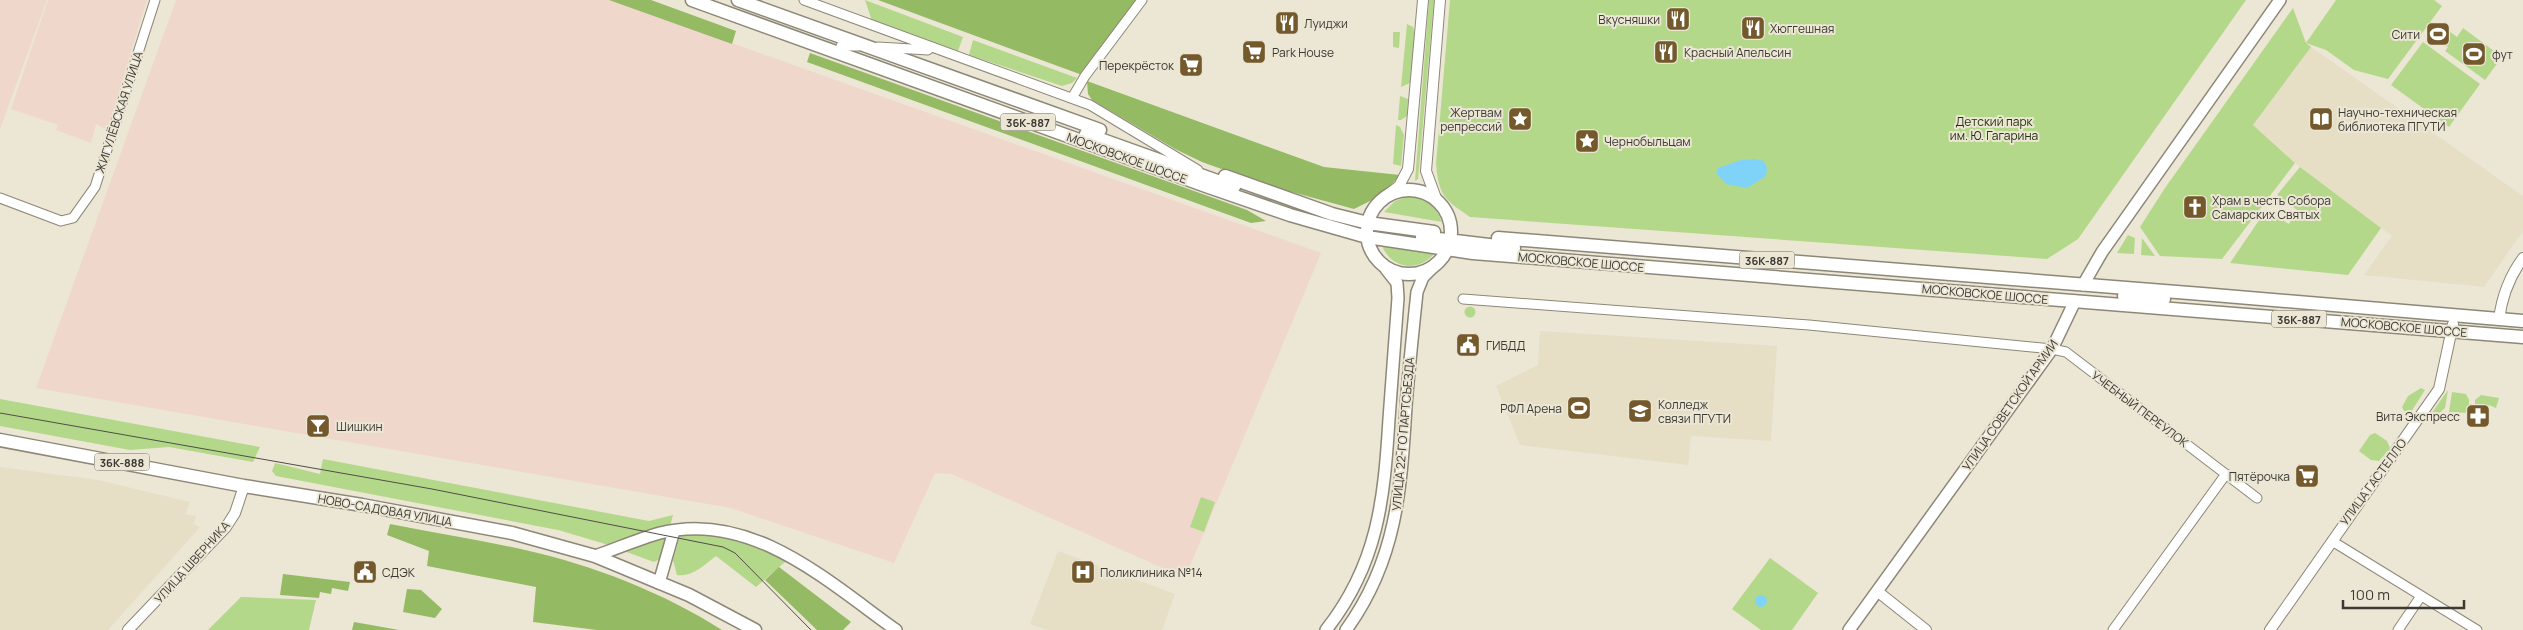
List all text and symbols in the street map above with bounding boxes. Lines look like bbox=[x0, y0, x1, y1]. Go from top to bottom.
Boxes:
restaurant icon: Вкусняшки bbox=[1665, 6, 1691, 32]
restaurant icon: Луиджи bbox=[1274, 10, 1300, 36]
place label: Вкусняшки bbox=[1598, 11, 1660, 28]
place label: Луиджи bbox=[1304, 15, 1348, 32]
restaurant icon: Хюггешная bbox=[1740, 15, 1766, 41]
place label: Хюггешная bbox=[1770, 20, 1834, 37]
sports icon: Сити bbox=[2425, 21, 2451, 47]
place label: Сити bbox=[2392, 26, 2420, 43]
supermarket icon: Park House bbox=[1241, 39, 1267, 65]
restaurant icon: Красный Апельсин bbox=[1653, 39, 1679, 65]
sports icon: фут bbox=[2461, 41, 2487, 67]
place label: Park House bbox=[1272, 44, 1334, 61]
place label: Красный Апельсин bbox=[1684, 44, 1791, 61]
place label: фут bbox=[2492, 46, 2513, 63]
street label: ЖИГУЛЁВСКАЯ УЛИЦА bbox=[91, 49, 147, 175]
supermarket icon: Перекрёсток bbox=[1178, 52, 1204, 78]
place label: Перекрёсток bbox=[1099, 57, 1175, 74]
place label: Жертвам репрессий bbox=[1440, 104, 1502, 135]
place label: Научно-техническая библиотека ПГУТИ bbox=[2338, 104, 2457, 135]
place icon: Жертвам репрессий bbox=[1507, 106, 1533, 132]
library icon: Научно-техническая библиотека ПГУТИ bbox=[2308, 106, 2334, 132]
park label: Детский парк им. Ю. Гагарина bbox=[1950, 113, 2038, 144]
road number: 36К-887 bbox=[1000, 114, 1056, 130]
street label: МОСКОВСКОЕ ШОССЕ bbox=[1064, 128, 1190, 188]
place icon: Чернобыльцам bbox=[1574, 128, 1600, 154]
place label: Чернобыльцам bbox=[1604, 133, 1691, 150]
place label: Храм в честь Собора Самарских Святых bbox=[2212, 192, 2331, 223]
church icon: Храм в честь Собора Самарских Святых bbox=[2182, 194, 2208, 220]
street label: МОСКОВСКОЕ ШОССЕ bbox=[1517, 248, 1645, 276]
road number: 36К-887 bbox=[1740, 252, 1794, 268]
street label: МОСКОВСКОЕ ШОССЕ bbox=[1921, 280, 2049, 308]
road number: 36К-887 bbox=[2272, 310, 2326, 328]
street label: МОСКОВСКОЕ ШОССЕ bbox=[2340, 313, 2468, 341]
public building icon: ГИБДД bbox=[1455, 332, 1481, 358]
street label: УЛИЦА СОВЕТСКОЙ АРМИИ bbox=[1958, 336, 2062, 474]
place label: ГИБДД bbox=[1486, 337, 1525, 354]
street label: УЛИЦА 22-ГО ПАРТСЪЕЗДА bbox=[1388, 356, 1418, 512]
street label: УЧЕБНЫЙ ПЕРЕУЛОК bbox=[2088, 367, 2193, 452]
sports icon: РФЛ Арена bbox=[1566, 395, 1592, 421]
place label: Колледж связи ПГУТИ bbox=[1658, 396, 1731, 427]
school or university icon: Колледж связи ПГУТИ bbox=[1627, 398, 1653, 424]
place label: РФЛ Арена bbox=[1500, 400, 1562, 417]
pharmacy icon: Вита Экспресс bbox=[2465, 403, 2491, 429]
place label: Вита Экспресс bbox=[2376, 408, 2460, 425]
bar icon: Шишкин bbox=[305, 413, 331, 439]
place label: Шишкин bbox=[336, 418, 383, 435]
street label: УЛИЦА ГАСТЕЛЛО bbox=[2336, 435, 2410, 529]
road number: 36К-888 bbox=[94, 454, 150, 471]
supermarket icon: Пятёрочка bbox=[2294, 463, 2320, 489]
place label: Пятёрочка bbox=[2229, 468, 2290, 485]
street label: НОВО-САДОВАЯ УЛИЦА bbox=[316, 490, 454, 530]
street label: УЛИЦА ШВЕРНИКА bbox=[150, 517, 234, 607]
public building icon: СДЭК bbox=[352, 559, 378, 585]
hospital icon: Поликлиника №14 bbox=[1070, 559, 1096, 585]
place label: СДЭК bbox=[382, 564, 416, 581]
place label: Поликлиника №14 bbox=[1100, 564, 1203, 581]
scale bar bbox=[2343, 578, 2464, 610]
text: 100 m bbox=[2350, 584, 2390, 605]

